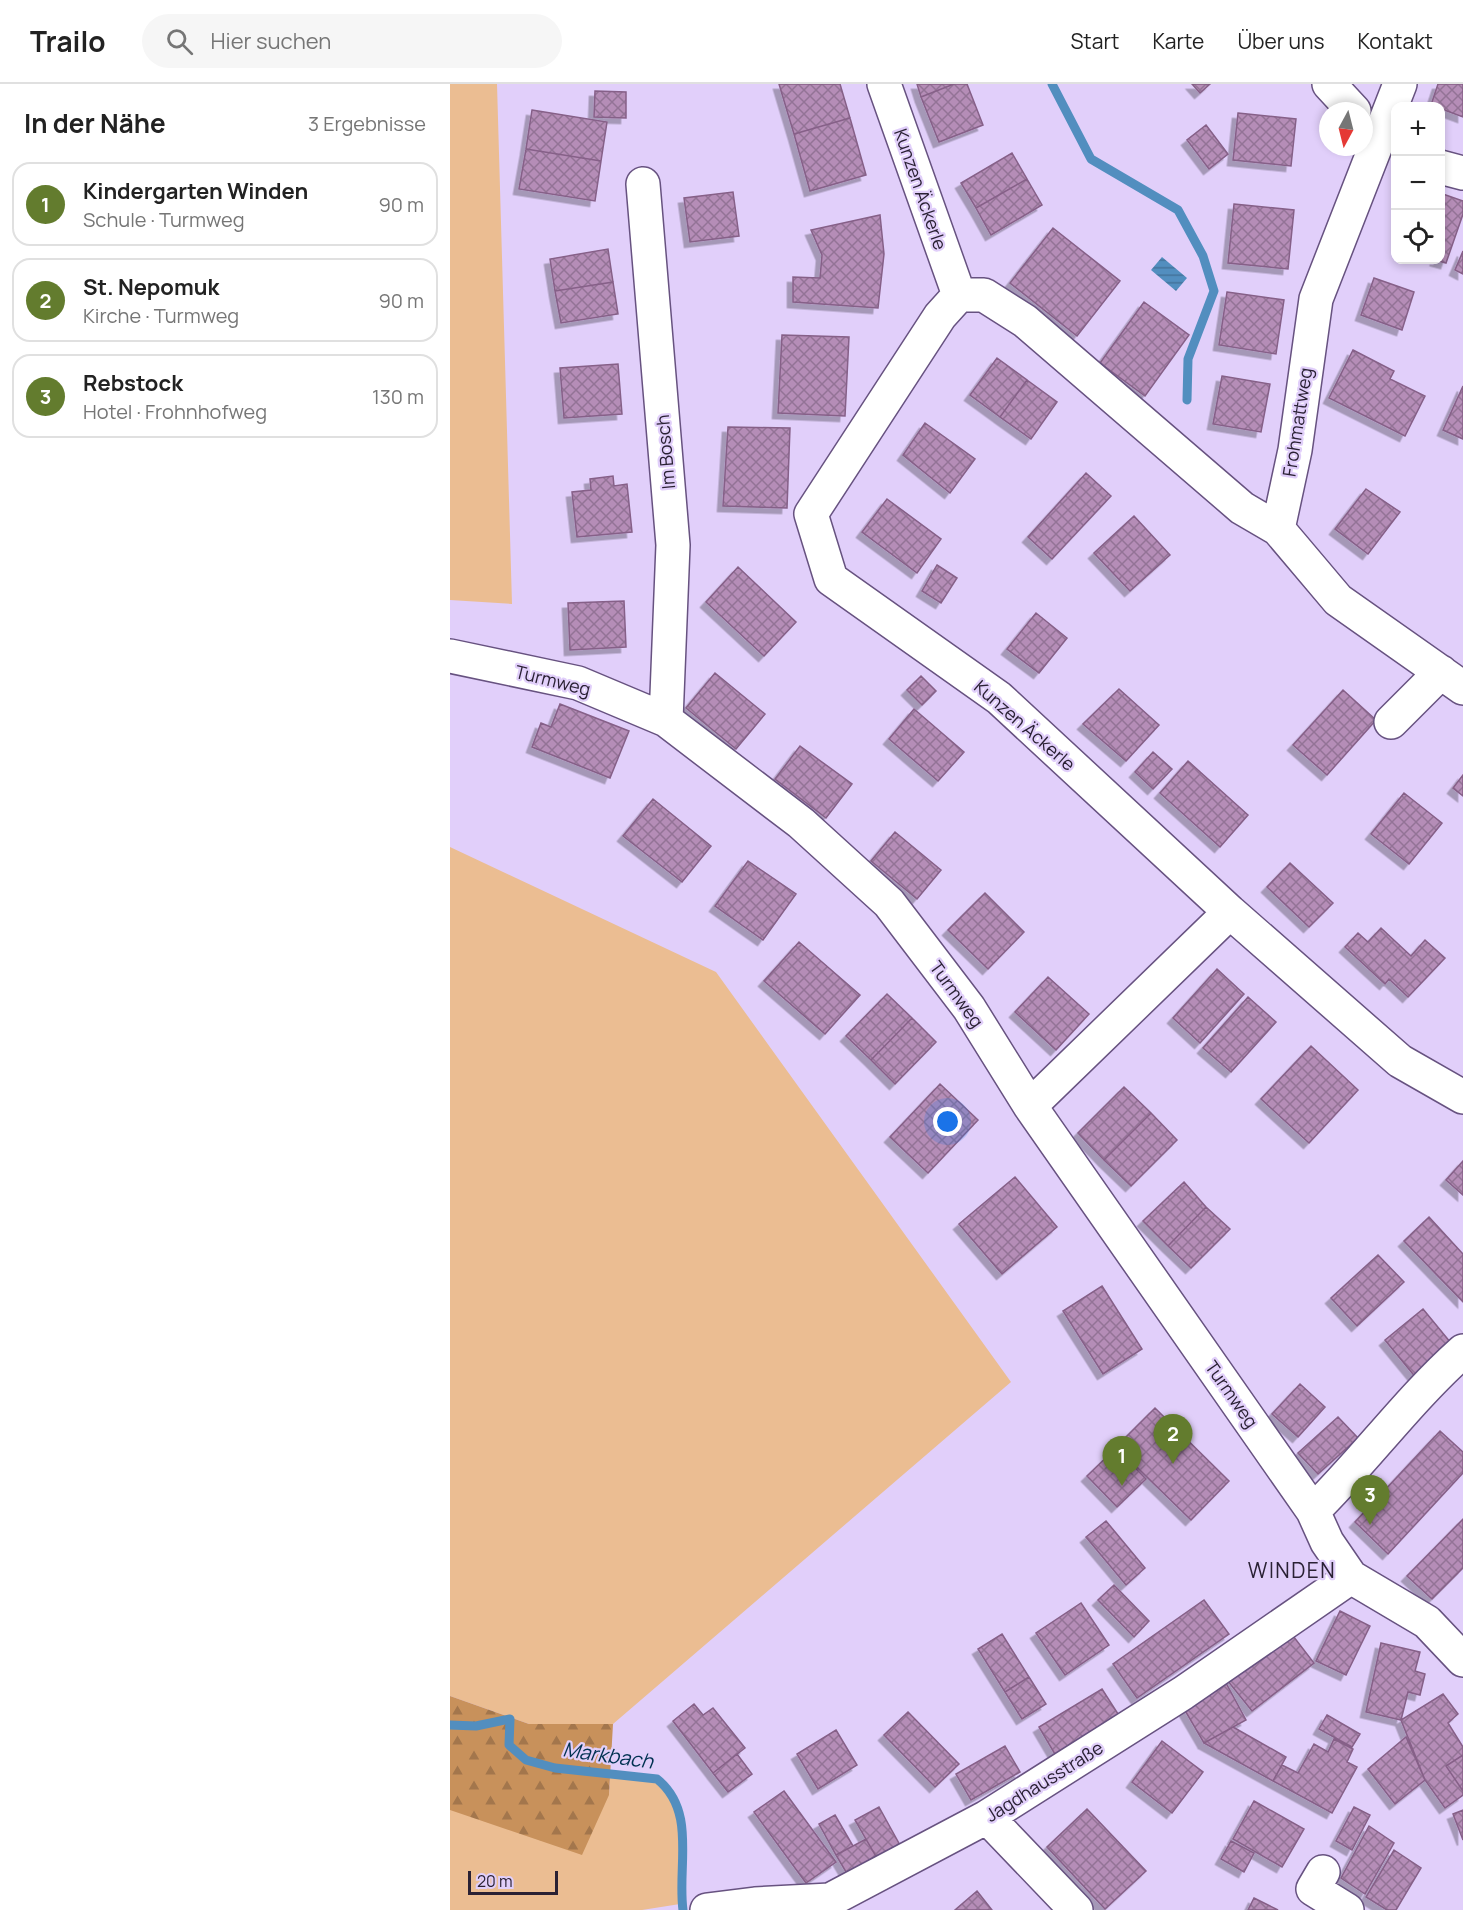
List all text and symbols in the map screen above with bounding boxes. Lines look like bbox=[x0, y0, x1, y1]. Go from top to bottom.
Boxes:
search box bbox=[142, 14, 562, 68]
text: Trailo bbox=[30, 22, 106, 60]
icon: search bbox=[163, 25, 196, 58]
text: Hier suchen bbox=[211, 26, 331, 56]
text: Start bbox=[1070, 27, 1119, 55]
text: Karte bbox=[1152, 27, 1204, 55]
text: Über uns bbox=[1237, 27, 1325, 55]
text: Kontakt bbox=[1358, 27, 1433, 55]
north arrow bbox=[1319, 102, 1373, 156]
map controls bbox=[1391, 102, 1445, 264]
button: + bbox=[1391, 102, 1445, 156]
text: In der Nähe bbox=[24, 105, 166, 141]
text: 3 Ergebnisse bbox=[308, 110, 426, 137]
street label: Kunzen Äckerle bbox=[889, 125, 953, 253]
button: − bbox=[1391, 156, 1445, 210]
text: Kindergarten Winden bbox=[83, 176, 308, 206]
text: 1 bbox=[41, 191, 50, 218]
text: 90 m bbox=[378, 191, 424, 218]
text: Schule · Turmweg bbox=[83, 206, 245, 233]
button: locate bbox=[1391, 210, 1445, 264]
text: St. Nepomuk bbox=[83, 272, 219, 302]
text: 2 bbox=[40, 287, 51, 314]
text: 90 m bbox=[378, 287, 424, 314]
text: Kirche · Turmweg bbox=[83, 302, 239, 329]
street label: Frohmattweg bbox=[1277, 366, 1317, 478]
text: Rebstock bbox=[83, 368, 183, 398]
text: 3 bbox=[40, 383, 51, 410]
text: 130 m bbox=[372, 383, 424, 410]
text: Hotel · Frohnhofweg bbox=[83, 398, 267, 425]
street label: Im Bosch bbox=[650, 414, 680, 490]
street label: Turmweg bbox=[513, 659, 593, 701]
street label: Kunzen Äckerle bbox=[969, 674, 1081, 776]
street label: Turmweg bbox=[925, 956, 989, 1032]
your location bbox=[933, 1107, 962, 1136]
street label: Turmweg bbox=[1200, 1356, 1264, 1432]
pin: 2 bbox=[1154, 1414, 1192, 1464]
pin: 1 bbox=[1102, 1436, 1142, 1486]
pin: 3 bbox=[1350, 1476, 1390, 1525]
district label: WINDEN bbox=[1248, 1556, 1336, 1584]
water label: Markbach bbox=[561, 1735, 656, 1775]
street label: Jagdhausstraße bbox=[981, 1735, 1107, 1827]
scale bar bbox=[468, 1868, 558, 1896]
text: 20 m bbox=[477, 1870, 513, 1892]

